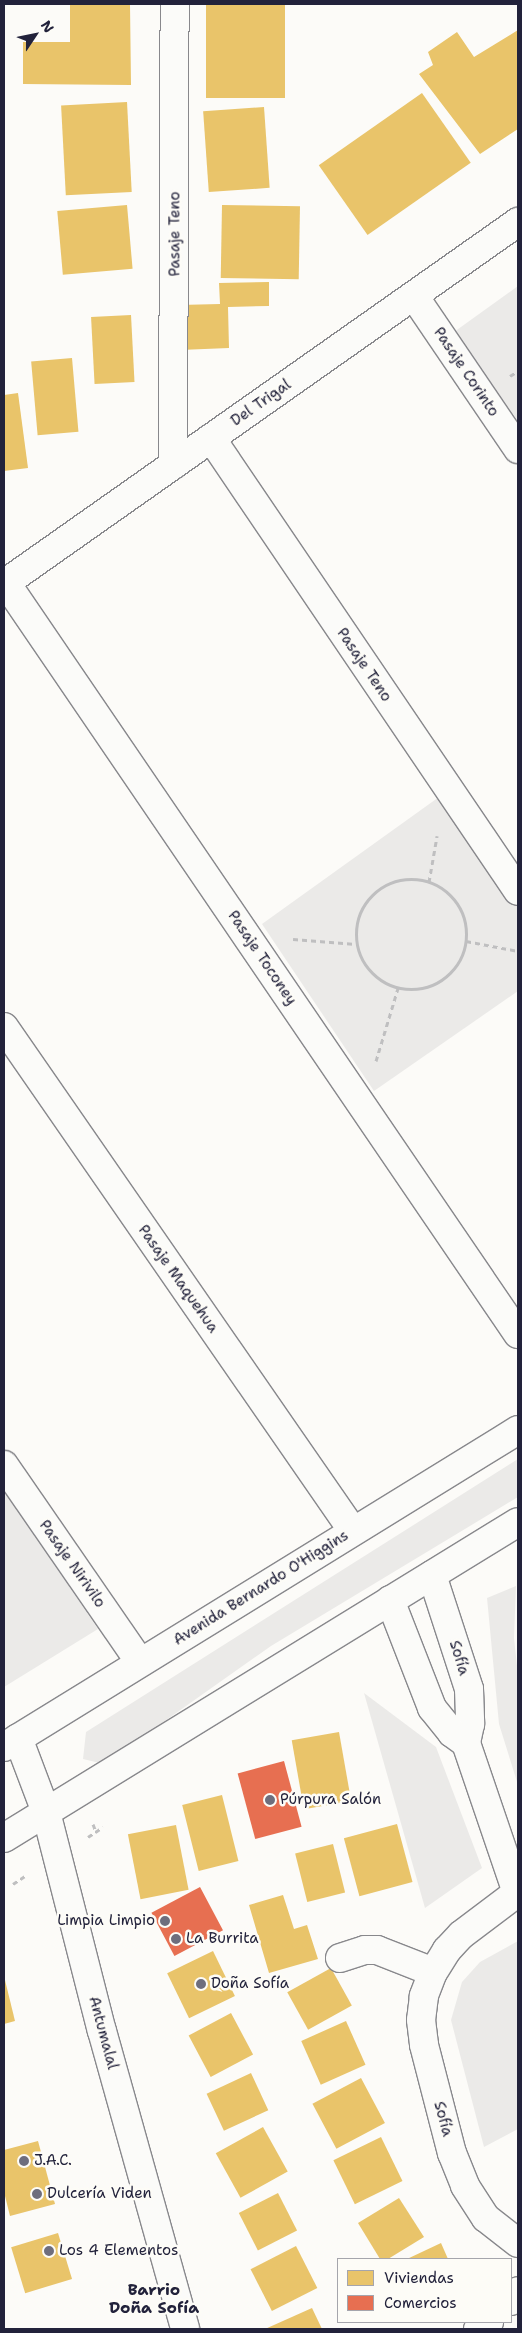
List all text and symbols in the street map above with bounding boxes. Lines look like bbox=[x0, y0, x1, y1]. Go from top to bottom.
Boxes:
north arrow bbox=[10, 10, 60, 60]
text: N bbox=[37, 17, 58, 36]
street label: Pasaje Teno bbox=[166, 191, 184, 277]
street label: Pasaje Corinto bbox=[430, 324, 502, 420]
street label: Del Trigal bbox=[227, 376, 295, 430]
street label: Pasaje Teno bbox=[333, 625, 395, 705]
street label: Pasaje Toconey bbox=[224, 907, 300, 1009]
street label: Pasaje Maquehua bbox=[134, 1222, 222, 1336]
street label: Pasaje Nirivilo bbox=[35, 1517, 109, 1611]
street label: Avenida Bernardo O'Higgins bbox=[170, 1527, 352, 1649]
street label: Sofía bbox=[445, 1638, 473, 1678]
place label: Púrpura Salón bbox=[280, 1791, 381, 1809]
marker: Púrpura Salón bbox=[264, 1794, 276, 1806]
place label: Limpia Limpio bbox=[57, 1912, 155, 1930]
marker: Limpia Limpio bbox=[159, 1915, 171, 1927]
place label: La Burrita bbox=[186, 1930, 259, 1948]
marker: La Burrita bbox=[170, 1933, 182, 1945]
place label: Doña Sofía bbox=[211, 1975, 289, 1993]
marker: Doña Sofía bbox=[195, 1978, 207, 1990]
street label: Antumalal bbox=[85, 1994, 121, 2072]
street label: Sofía bbox=[430, 2099, 456, 2139]
place label: J.A.C. bbox=[34, 2152, 72, 2170]
marker: J.A.C. bbox=[18, 2155, 30, 2167]
place label: Dulcería Viden bbox=[47, 2185, 152, 2203]
marker: Dulcería Viden bbox=[31, 2188, 43, 2200]
place label: Los 4 Elementos bbox=[59, 2242, 178, 2260]
marker: Los 4 Elementos bbox=[43, 2245, 55, 2257]
legend bbox=[337, 2258, 512, 2323]
text: Viviendas bbox=[384, 2268, 454, 2288]
district label: Barrio Doña Sofía bbox=[109, 2280, 199, 2318]
text: Comercios bbox=[384, 2293, 457, 2313]

